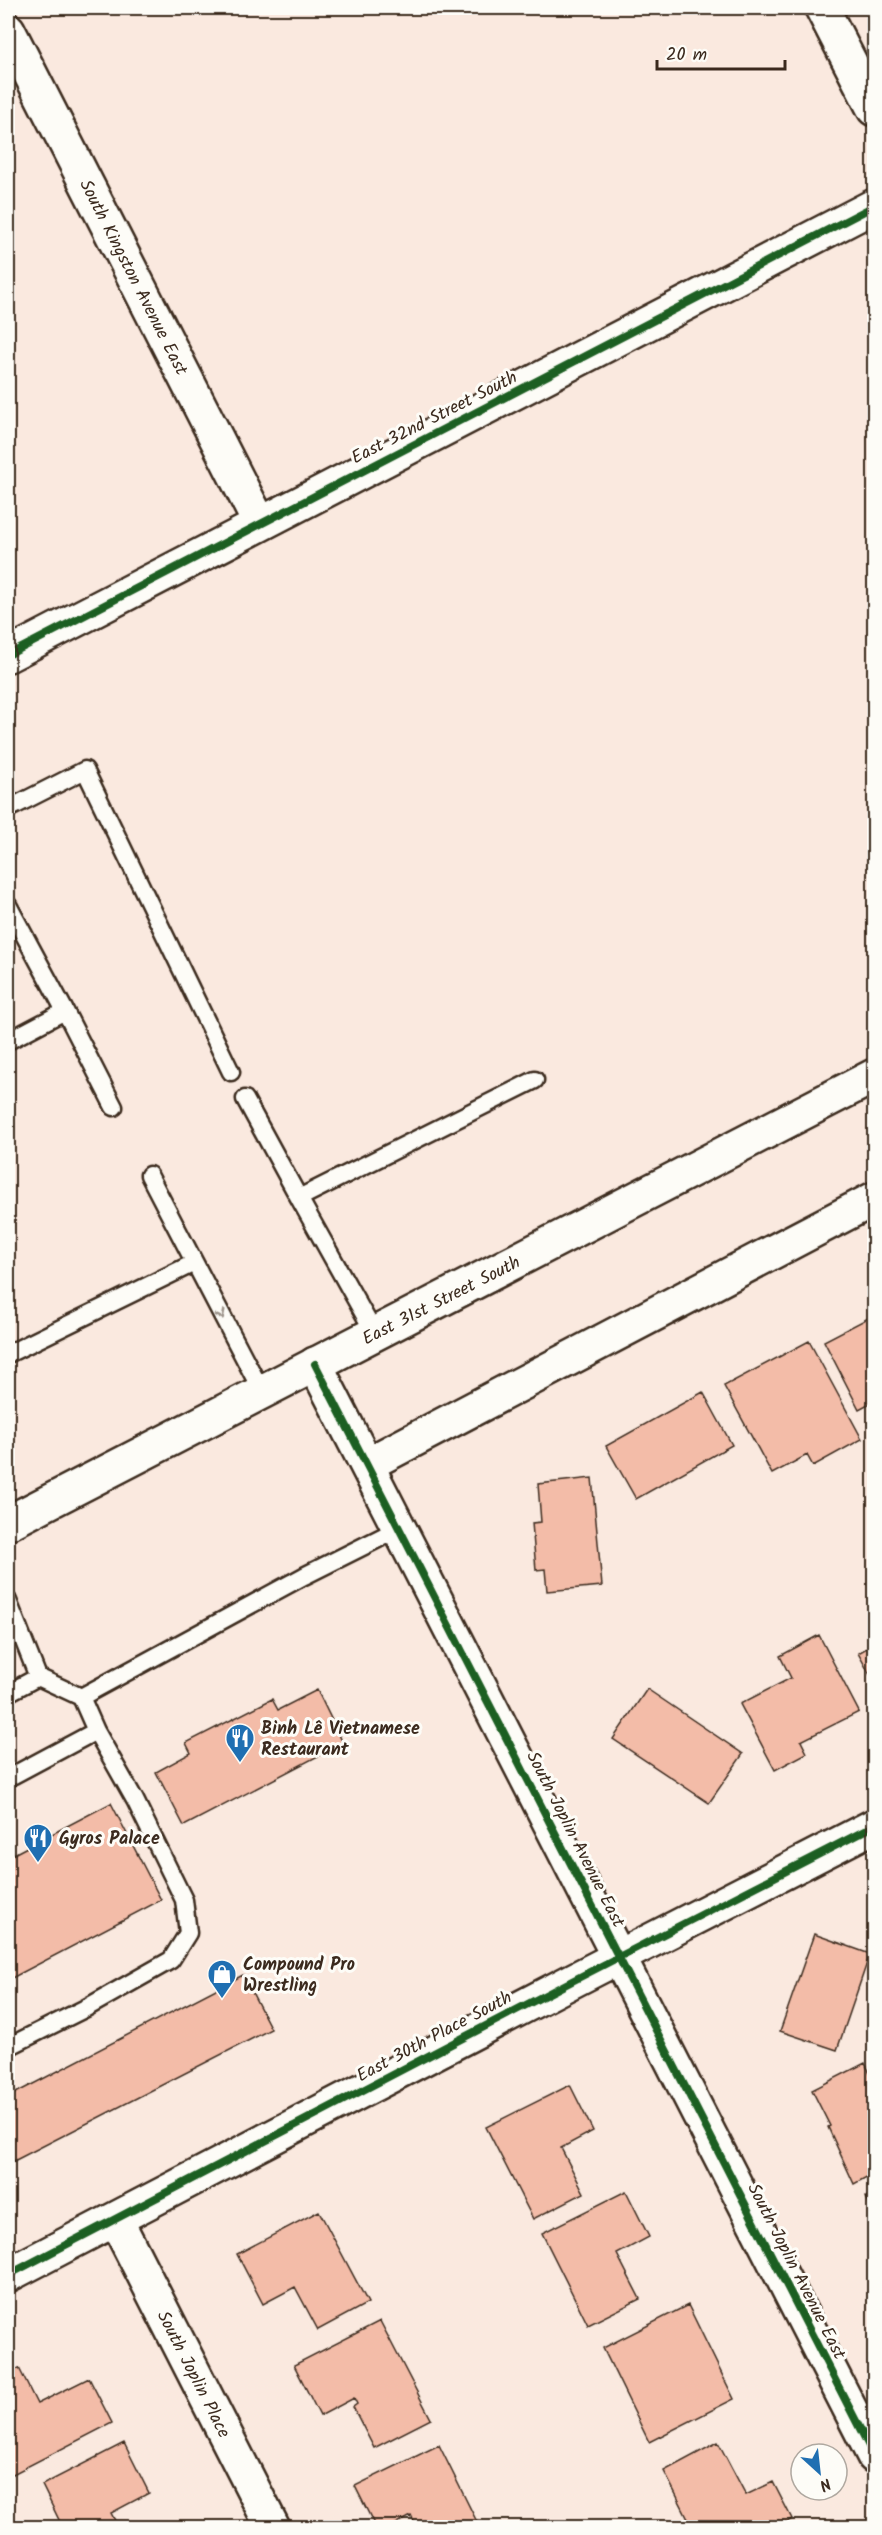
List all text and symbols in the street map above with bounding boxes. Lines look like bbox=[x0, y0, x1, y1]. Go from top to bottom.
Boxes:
scale bar bbox=[657, 33, 784, 71]
text: 20 m bbox=[666, 41, 707, 70]
street label: South Kingston Avenue East bbox=[71, 175, 195, 382]
street label: East 32nd Street South bbox=[346, 364, 523, 473]
street label: East 31st Street South bbox=[357, 1249, 526, 1354]
one-way arrow bbox=[214, 1308, 225, 1319]
place label: Binh Lê Vietnamese Restaurant bbox=[261, 1715, 420, 1765]
restaurant icon: Binh Lê Vietnamese Restaurant bbox=[224, 1722, 256, 1764]
street label: South Joplin Avenue East bbox=[518, 1746, 632, 1934]
restaurant icon: Gyros Palace bbox=[22, 1822, 54, 1864]
place label: Gyros Palace bbox=[59, 1825, 160, 1854]
place label: Compound Pro Wrestling bbox=[243, 1951, 355, 2001]
shop icon: Compound Pro Wrestling bbox=[206, 1958, 238, 2000]
street label: East 30th Place South bbox=[352, 1984, 518, 2091]
street label: South Joplin Avenue East bbox=[739, 2178, 853, 2366]
street label: South Joplin Place bbox=[148, 2306, 237, 2443]
north arrow bbox=[789, 2442, 849, 2502]
text: N bbox=[815, 2471, 835, 2497]

